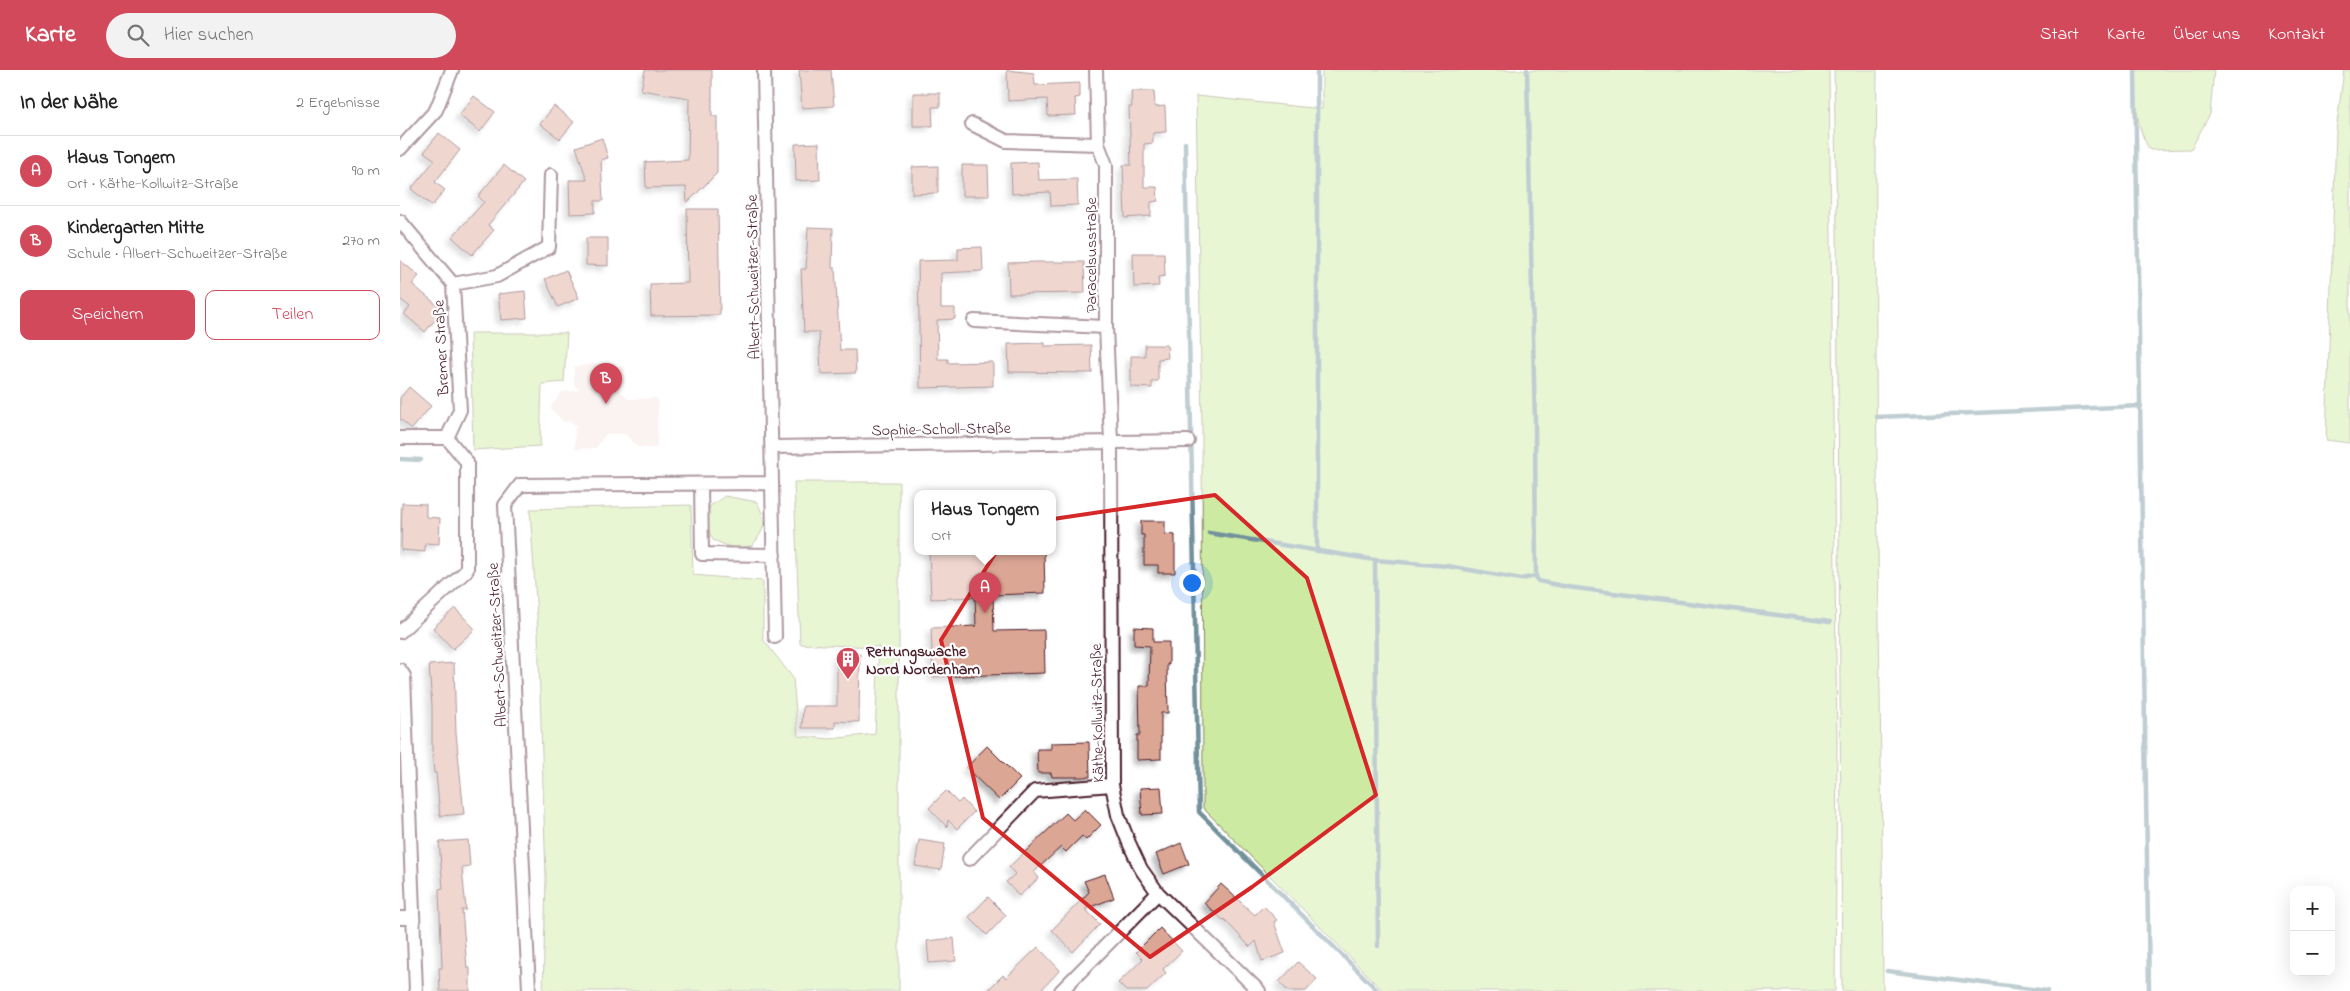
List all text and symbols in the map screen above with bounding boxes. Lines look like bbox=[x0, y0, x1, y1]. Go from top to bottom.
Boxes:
search box bbox=[106, 13, 456, 58]
text: Karte bbox=[25, 18, 76, 53]
icon: search bbox=[124, 21, 152, 49]
text: Hier suchen bbox=[164, 22, 253, 49]
text: Start bbox=[2040, 22, 2079, 48]
text: Karte bbox=[2107, 22, 2145, 48]
text: Über uns bbox=[2173, 22, 2240, 48]
text: Kontakt bbox=[2268, 22, 2325, 48]
text: In der Nähe bbox=[20, 88, 118, 118]
text: 2 Ergebnisse bbox=[296, 91, 380, 115]
text: Haus Tongern bbox=[67, 145, 175, 172]
text: A bbox=[31, 159, 41, 183]
text: 90 m bbox=[352, 159, 380, 183]
text: Ort · Käthe-Kollwitz-Straße bbox=[67, 172, 238, 196]
street label: Albert-Schweitzer-Straße bbox=[741, 193, 767, 360]
street label: Paracelsusstraße bbox=[1080, 196, 1104, 313]
text: Kindergarten Mitte bbox=[67, 215, 204, 242]
text: B bbox=[31, 229, 41, 253]
text: 270 m bbox=[342, 229, 380, 253]
text: Schule · Albert-Schweitzer-Straße bbox=[67, 242, 287, 266]
button: Speichern bbox=[20, 290, 195, 340]
button: Teilen bbox=[205, 290, 380, 340]
street label: Bremer Straße bbox=[427, 298, 457, 398]
pin: B bbox=[590, 363, 622, 404]
street label: Sophie-Scholl-Straße bbox=[871, 417, 1012, 443]
popup bbox=[914, 490, 1056, 555]
text: Haus Tongern bbox=[931, 497, 1039, 524]
text: Ort bbox=[931, 524, 952, 548]
street label: Albert-Schweitzer-Straße bbox=[482, 561, 514, 728]
your location bbox=[1179, 570, 1205, 596]
pin: A bbox=[969, 572, 1001, 613]
place label: Rettungswache Nord Nordenham bbox=[865, 640, 980, 682]
street label: Käthe-Kollwitz-Straße bbox=[1085, 642, 1111, 783]
building icon: Rettungswache Nord Nordenham bbox=[835, 646, 861, 680]
map controls bbox=[2290, 886, 2335, 976]
button: + bbox=[2290, 886, 2335, 931]
button: − bbox=[2290, 931, 2335, 976]

